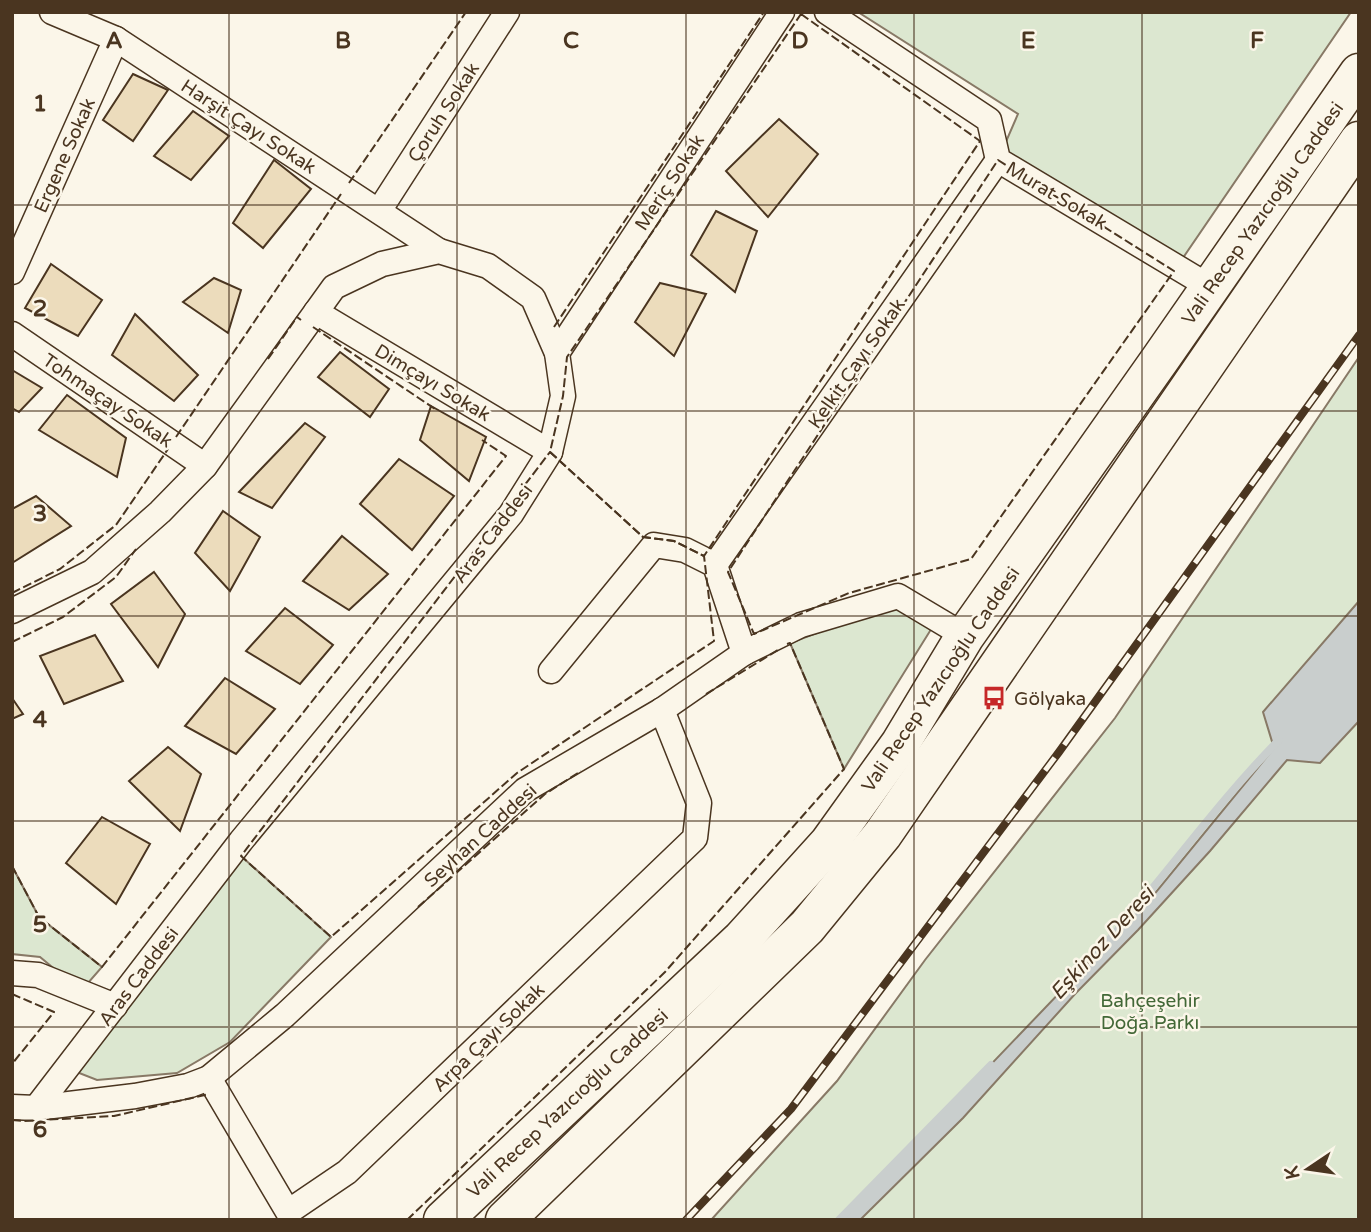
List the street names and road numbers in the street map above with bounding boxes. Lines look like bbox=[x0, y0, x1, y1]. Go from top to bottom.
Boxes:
street label: Çoruh Sokak bbox=[403, 59, 484, 166]
street label: Harşit Çayı Sokak bbox=[177, 75, 320, 179]
street label: Ergene Sokak bbox=[30, 95, 100, 216]
street label: Vali Recep Yazıcıoğlu Caddesi bbox=[1177, 98, 1348, 329]
street label: Meriç Sokak bbox=[631, 130, 709, 235]
street label: Murat Sokak bbox=[1002, 157, 1111, 235]
street label: Kelkit Çayı Sokak bbox=[804, 294, 910, 433]
street label: Dimçayı Sokak bbox=[371, 340, 494, 426]
street label: Tohmaçay Sokak bbox=[38, 349, 177, 452]
street label: Aras Caddesi bbox=[448, 480, 537, 588]
street label: Vali Recep Yazıcıoğlu Caddesi bbox=[857, 563, 1025, 796]
street label: Seyhan Caddesi bbox=[420, 779, 541, 892]
street label: Aras Caddesi bbox=[94, 923, 183, 1031]
street label: Arpa Çayı Sokak bbox=[428, 979, 549, 1097]
street label: Vali Recep Yazıcıoğlu Caddesi bbox=[463, 1005, 673, 1203]

